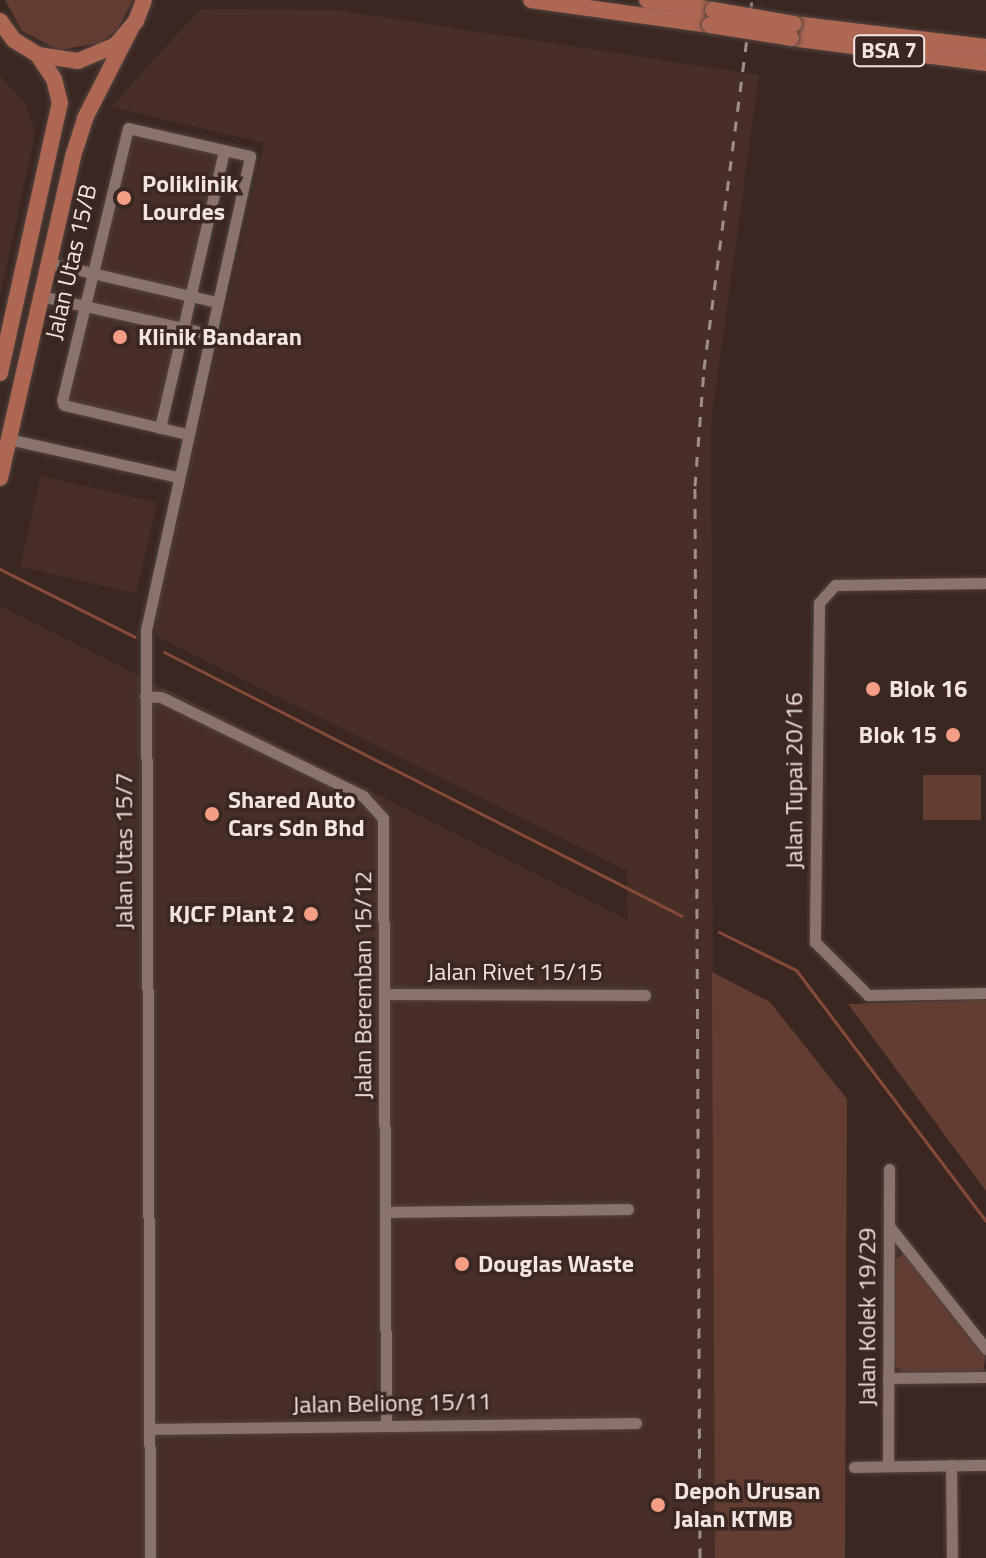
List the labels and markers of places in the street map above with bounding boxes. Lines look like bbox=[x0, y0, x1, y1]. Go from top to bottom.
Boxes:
place label: Poliklinik Lourdes bbox=[142, 170, 238, 226]
marker: Poliklinik Lourdes bbox=[113, 187, 135, 209]
place label: Klinik Bandaran bbox=[138, 323, 302, 351]
marker: Klinik Bandaran bbox=[109, 326, 131, 348]
place label: Blok 16 bbox=[889, 675, 967, 703]
marker: Blok 16 bbox=[864, 680, 882, 698]
place label: Blok 15 bbox=[859, 721, 937, 749]
marker: Blok 15 bbox=[944, 726, 962, 744]
place label: Shared Auto Cars Sdn Bhd bbox=[228, 786, 365, 842]
marker: Shared Auto Cars Sdn Bhd bbox=[203, 805, 221, 823]
place label: KJCF Plant 2 bbox=[169, 900, 295, 928]
marker: KJCF Plant 2 bbox=[302, 905, 320, 923]
place label: Douglas Waste bbox=[478, 1250, 634, 1278]
marker: Douglas Waste bbox=[453, 1255, 471, 1273]
place label: Depoh Urusan Jalan KTMB bbox=[674, 1477, 821, 1533]
marker: Depoh Urusan Jalan KTMB bbox=[649, 1496, 667, 1514]

